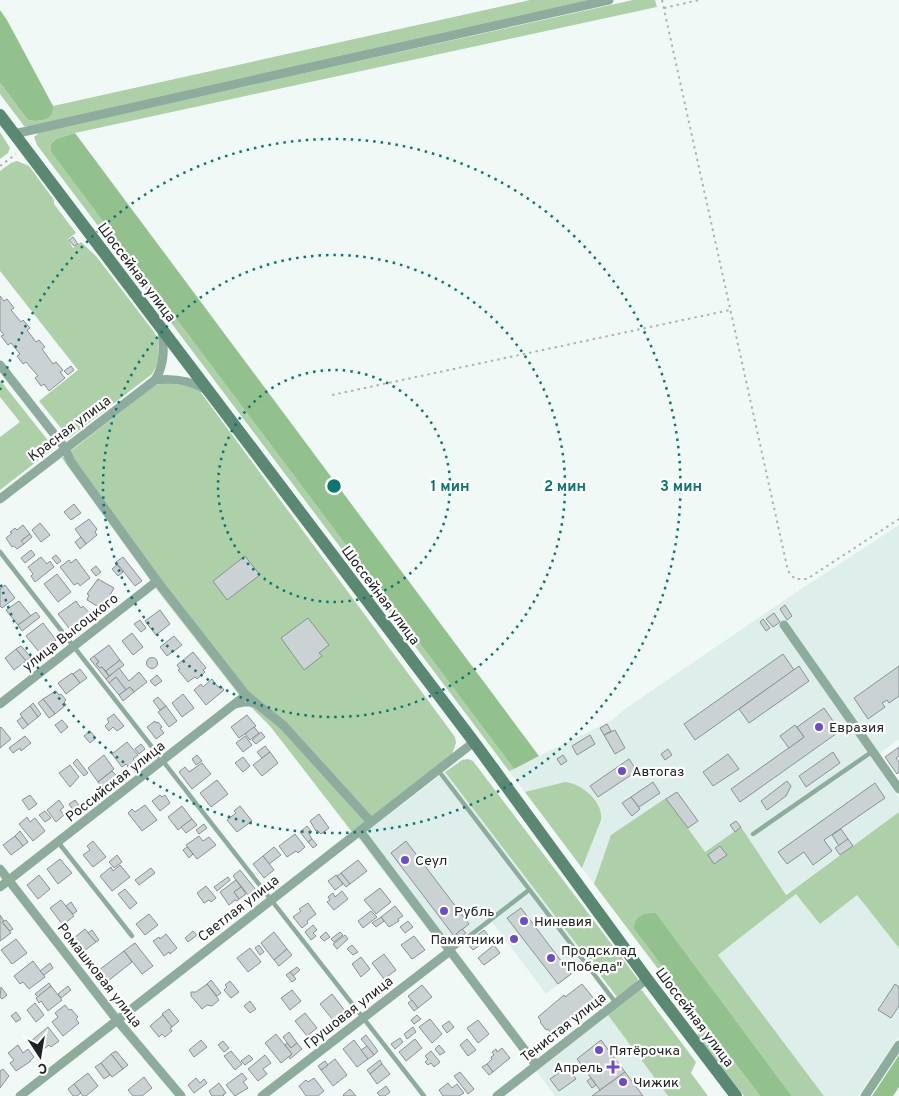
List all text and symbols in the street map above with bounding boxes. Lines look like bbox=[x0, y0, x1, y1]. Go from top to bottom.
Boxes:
street label: Шоссейная улица bbox=[93, 220, 179, 326]
street label: Красная улица bbox=[25, 393, 115, 466]
centre of rings bbox=[325, 477, 343, 495]
text: 1 мин bbox=[431, 478, 469, 497]
text: 2 мин bbox=[544, 478, 586, 497]
text: 3 мин bbox=[660, 478, 702, 497]
street label: Шоссейная улица bbox=[337, 543, 423, 649]
street label: улица Высоцкого bbox=[20, 590, 122, 676]
place label: Евразия bbox=[829, 720, 884, 737]
marker: Евразия bbox=[813, 721, 825, 733]
street label: Российская улица bbox=[63, 738, 169, 826]
place label: Автогаз bbox=[632, 764, 685, 781]
marker: Автогаз bbox=[616, 765, 628, 777]
place label: Сеул bbox=[415, 853, 447, 870]
marker: Сеул bbox=[399, 854, 411, 866]
street label: Светлая улица bbox=[195, 872, 283, 946]
place label: Рубль bbox=[454, 904, 495, 921]
marker: Рубль bbox=[438, 905, 450, 917]
place label: Ниневия bbox=[534, 914, 592, 931]
marker: Ниневия bbox=[518, 915, 530, 927]
street label: Ромашковая улица bbox=[53, 920, 145, 1031]
place label: Памятники bbox=[431, 932, 504, 949]
marker: Памятники bbox=[508, 933, 520, 945]
place label: Продсклад "Победа" bbox=[561, 943, 636, 976]
marker: Продсклад "Победа" bbox=[545, 952, 557, 964]
street label: Шоссейная улица bbox=[651, 965, 737, 1071]
street label: Грушовая улица bbox=[301, 973, 397, 1053]
street label: Тенистая улица bbox=[518, 990, 610, 1067]
north arrow bbox=[15, 1031, 65, 1081]
place label: Пятёрочка bbox=[609, 1043, 680, 1060]
marker: Пятёрочка bbox=[593, 1044, 605, 1056]
text: С bbox=[36, 1058, 49, 1077]
place label: Апрель bbox=[554, 1060, 603, 1077]
marker: Апрель bbox=[607, 1061, 619, 1073]
place label: Чижик bbox=[633, 1075, 679, 1092]
marker: Чижик bbox=[617, 1076, 629, 1088]

